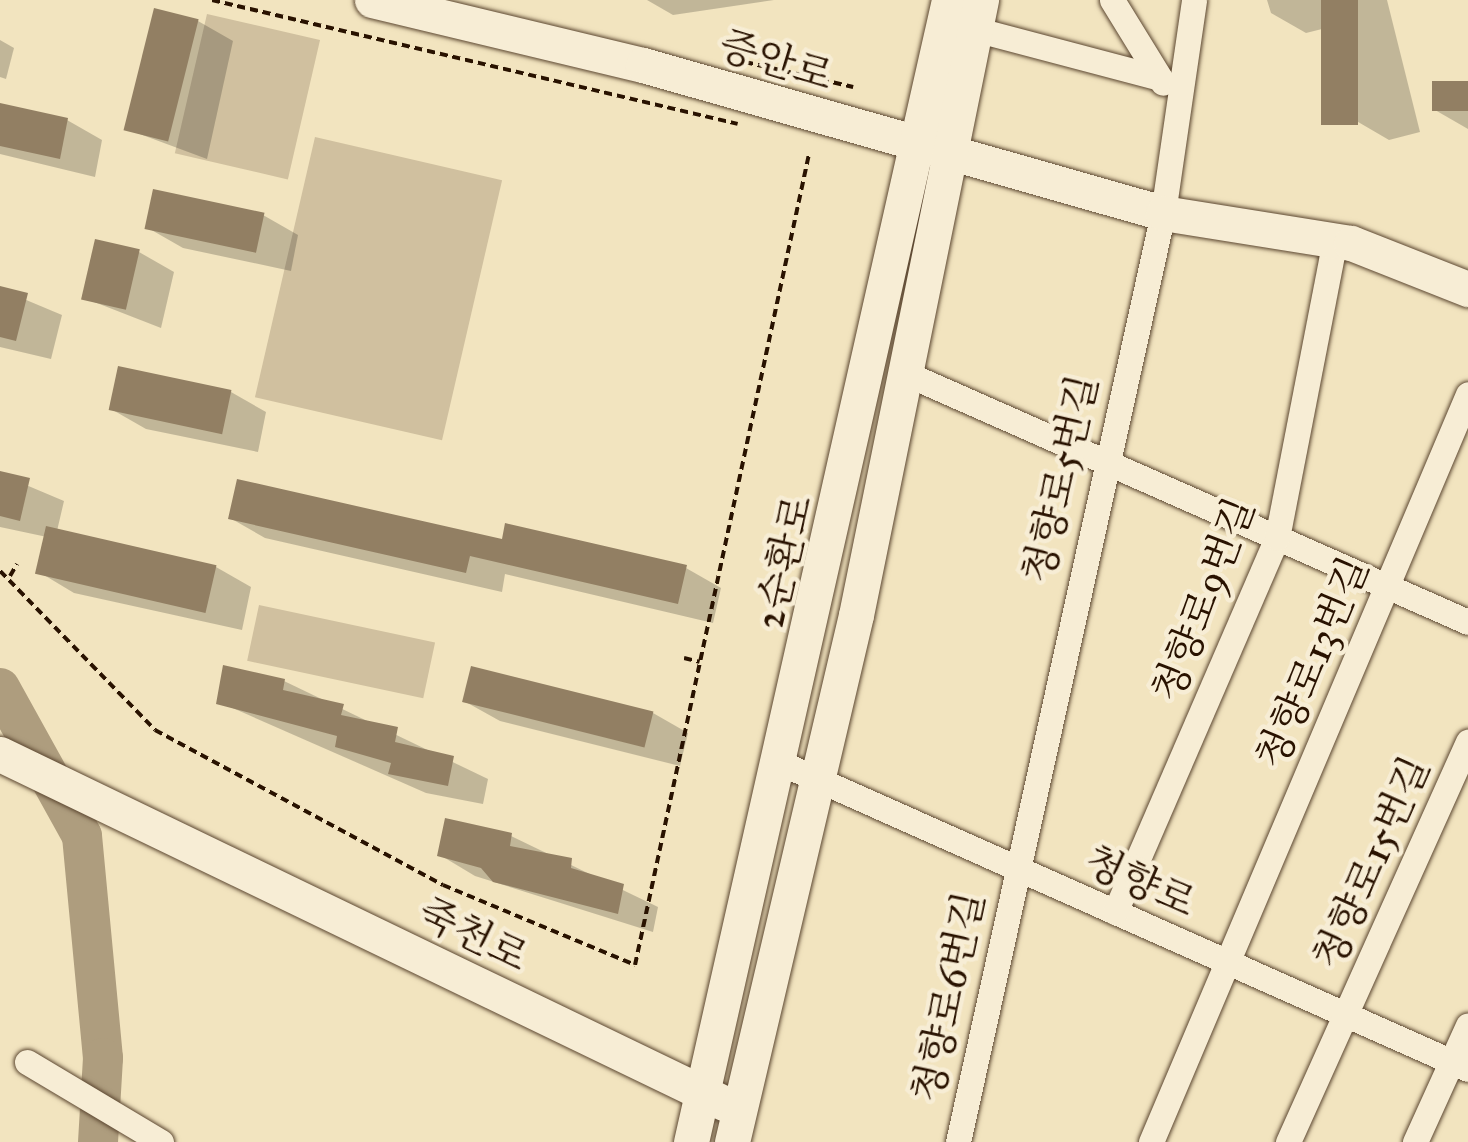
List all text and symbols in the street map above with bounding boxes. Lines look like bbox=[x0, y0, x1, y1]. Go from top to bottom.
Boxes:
street label: 증안로 bbox=[714, 21, 838, 101]
street label: 청향로5번길 bbox=[1014, 370, 1108, 588]
street label: 2순환로 bbox=[745, 491, 823, 633]
street label: 청향로9번길 bbox=[1143, 491, 1265, 709]
street label: 청향로13번길 bbox=[1247, 550, 1379, 776]
street label: 청향로15번길 bbox=[1304, 749, 1440, 977]
street label: 청향로 bbox=[1077, 837, 1203, 927]
street label: 청향로6번길 bbox=[903, 887, 995, 1107]
street label: 죽천로 bbox=[410, 888, 536, 982]

